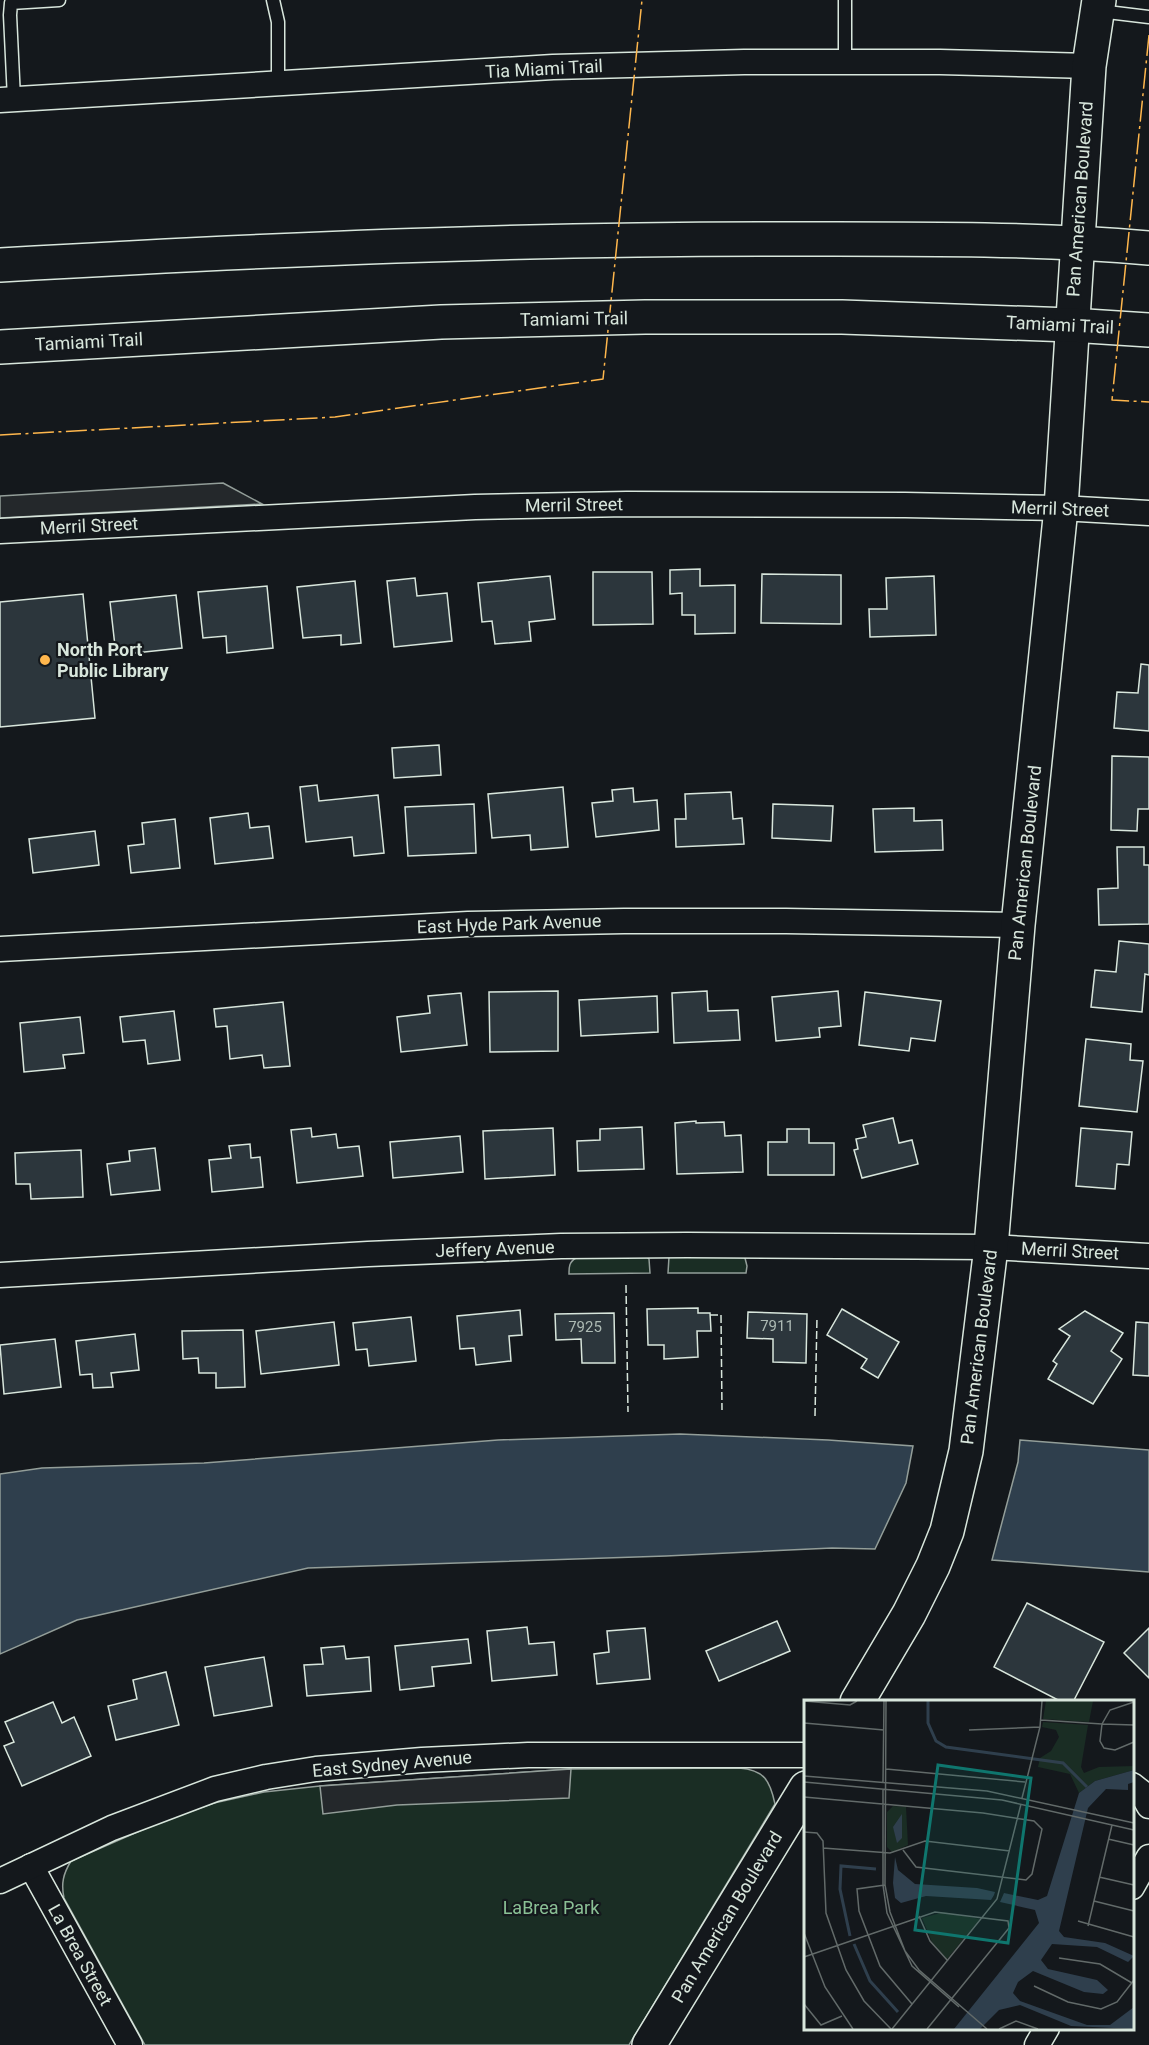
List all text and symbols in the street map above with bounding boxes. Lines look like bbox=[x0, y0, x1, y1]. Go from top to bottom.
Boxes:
street label: Tia Miami Trail bbox=[485, 55, 603, 82]
street label: Pan American Boulevard bbox=[1062, 100, 1097, 298]
street label: Tamiami Trail bbox=[520, 307, 628, 330]
street label: Tamiami Trail bbox=[1005, 311, 1115, 338]
street label: Tamiami Trail bbox=[34, 328, 144, 355]
street label: Merril Street bbox=[525, 493, 623, 516]
street label: Merril Street bbox=[1011, 496, 1110, 521]
street label: Merril Street bbox=[39, 512, 139, 539]
place label: North Port Public Library bbox=[57, 639, 169, 681]
marker: North Port Public Library bbox=[38, 653, 52, 667]
street label: Pan American Boulevard bbox=[1004, 764, 1045, 962]
street label: East Hyde Park Avenue bbox=[416, 910, 602, 937]
street label: Jeffery Avenue bbox=[435, 1236, 555, 1261]
street label: Merril Street bbox=[1020, 1237, 1120, 1264]
street label: Pan American Boulevard bbox=[956, 1248, 1001, 1446]
house number: 7911 bbox=[760, 1317, 794, 1335]
house number: 7925 bbox=[568, 1318, 602, 1336]
inset map bbox=[804, 1700, 1134, 2030]
street label: East Sydney Avenue bbox=[311, 1746, 473, 1781]
street label: Pan American Boulevard bbox=[667, 1827, 786, 2006]
park label: LaBrea Park bbox=[503, 1897, 600, 1918]
street label: La Brea Street bbox=[44, 1901, 117, 2009]

